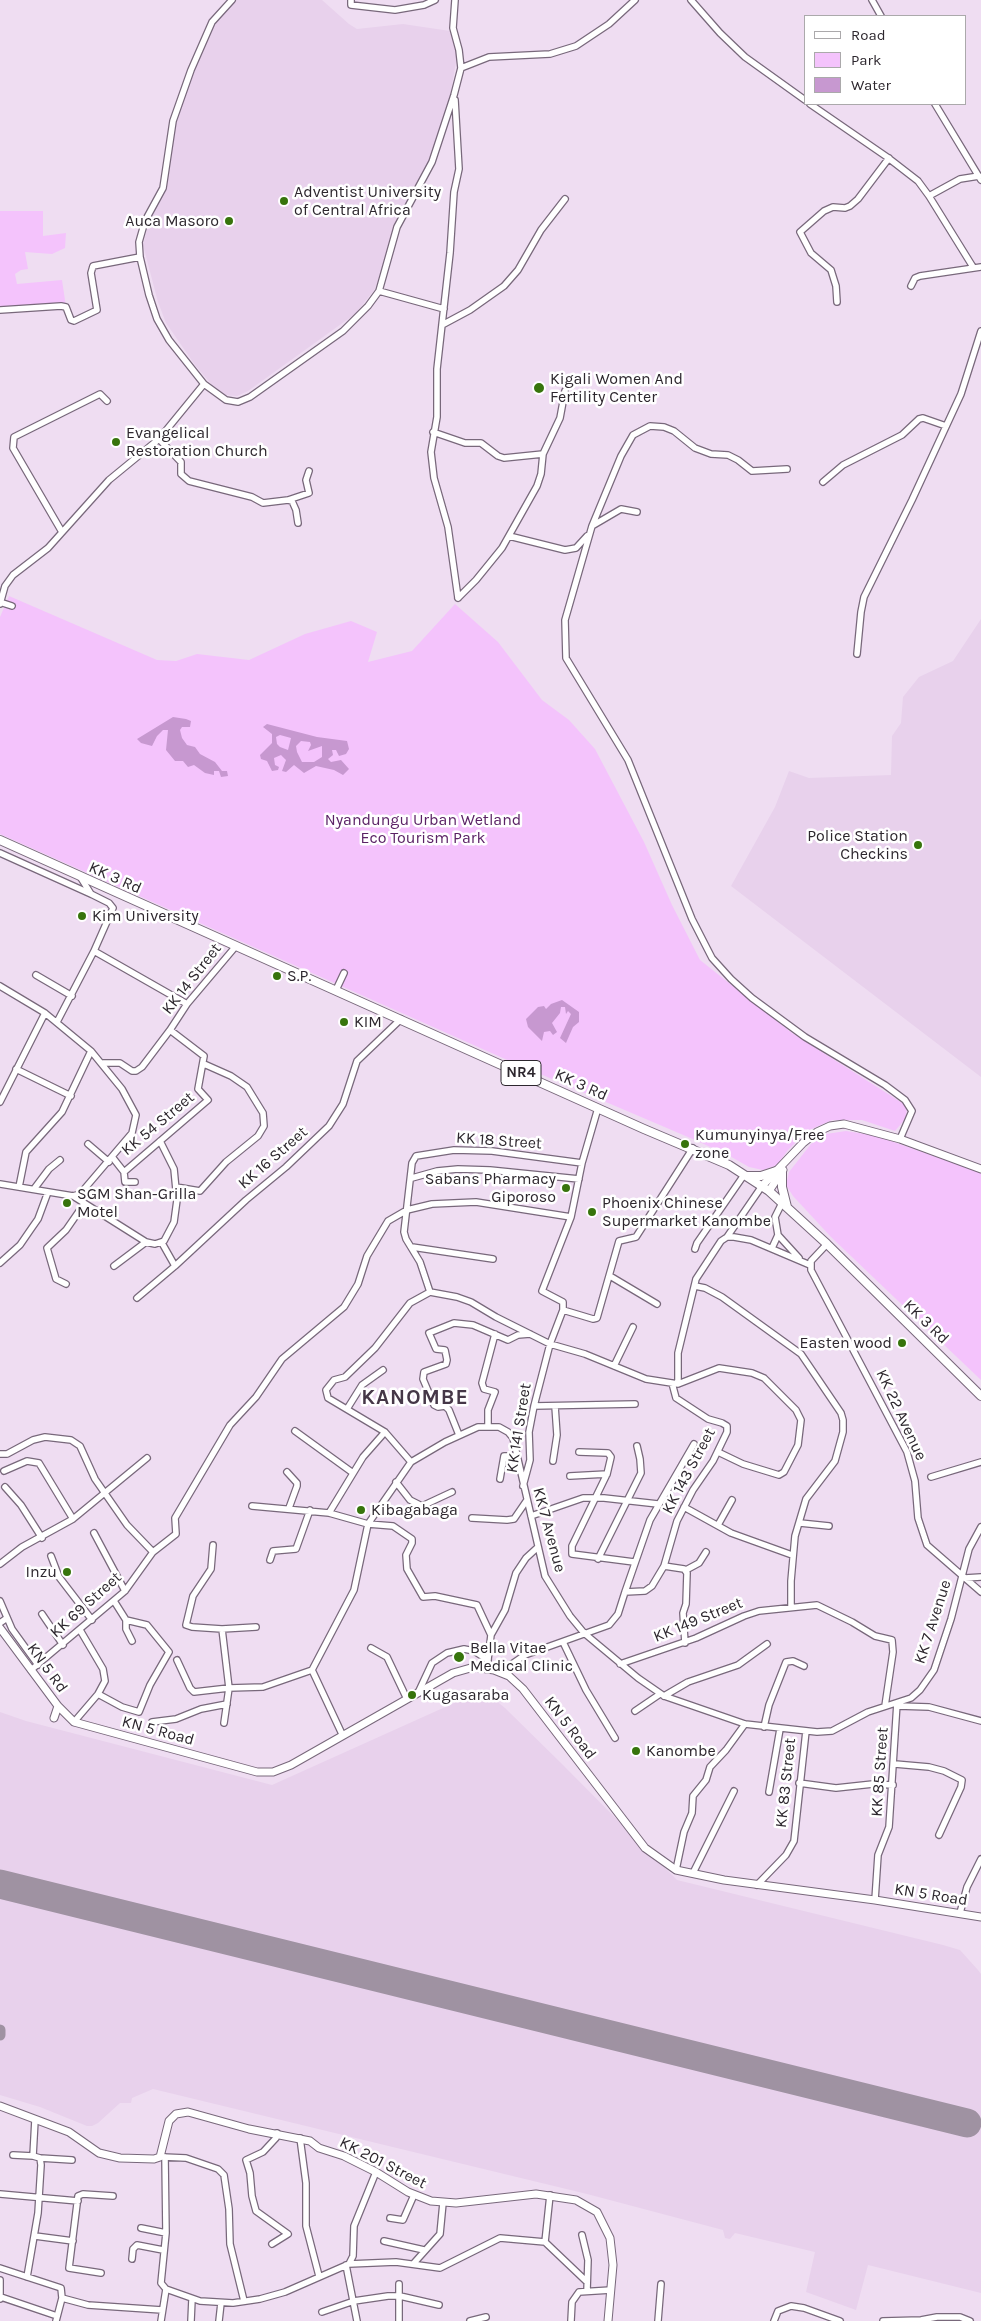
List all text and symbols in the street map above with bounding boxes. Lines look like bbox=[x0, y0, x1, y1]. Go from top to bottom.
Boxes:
legend bbox=[804, 15, 966, 105]
text: Road bbox=[851, 26, 886, 44]
text: Park bbox=[851, 51, 881, 69]
text: Water bbox=[851, 76, 891, 94]
place label: Adventist University of Central Africa bbox=[294, 182, 441, 220]
marker: Adventist University of Central Africa bbox=[278, 195, 290, 207]
place label: Auca Masoro bbox=[125, 211, 219, 231]
marker: Auca Masoro bbox=[223, 215, 235, 227]
place label: Kigali Women And Fertility Center bbox=[550, 369, 683, 407]
marker: Kigali Women And Fertility Center bbox=[532, 381, 546, 395]
place label: Evangelical Restoration Church bbox=[126, 423, 268, 461]
marker: Evangelical Restoration Church bbox=[110, 436, 122, 448]
park label: Nyandungu Urban Wetland Eco Tourism Park bbox=[325, 810, 521, 848]
place label: Police Station Checkins bbox=[807, 826, 908, 864]
marker: Police Station Checkins bbox=[912, 839, 924, 851]
street label: KK 3 Rd bbox=[86, 858, 144, 898]
place label: Kim University bbox=[92, 906, 199, 926]
marker: Kim University bbox=[76, 910, 88, 922]
street label: KK 14 Street bbox=[158, 940, 226, 1018]
place label: S.P. bbox=[287, 966, 311, 986]
marker: S.P. bbox=[271, 970, 283, 982]
place label: KIM bbox=[354, 1012, 382, 1032]
marker: KIM bbox=[338, 1016, 350, 1028]
road number: NR4 bbox=[501, 1060, 541, 1086]
street label: KK 3 Rd bbox=[552, 1065, 610, 1105]
street label: KK 54 Street bbox=[118, 1088, 198, 1160]
street label: KK 16 Street bbox=[234, 1123, 312, 1193]
place label: Kumunyinya/Free zone bbox=[695, 1125, 824, 1163]
street label: KK 18 Street bbox=[455, 1128, 543, 1154]
marker: Kumunyinya/Free zone bbox=[679, 1138, 691, 1150]
place label: Sabans Pharmacy Giporoso bbox=[425, 1169, 556, 1207]
marker: Sabans Pharmacy Giporoso bbox=[560, 1182, 572, 1194]
place label: SGM Shan-Grilla Motel bbox=[77, 1184, 196, 1222]
place label: Phoenix Chinese Supermarket Kanombe bbox=[602, 1193, 771, 1231]
marker: SGM Shan-Grilla Motel bbox=[61, 1197, 73, 1209]
marker: Phoenix Chinese Supermarket Kanombe bbox=[586, 1206, 598, 1218]
street label: KK 3 Rd bbox=[899, 1296, 953, 1348]
place label: Easten wood bbox=[800, 1333, 892, 1353]
marker: Easten wood bbox=[896, 1337, 908, 1349]
street label: KK 22 Avenue bbox=[872, 1366, 930, 1464]
street label: KK 141 Street bbox=[502, 1382, 536, 1474]
district label: KANOMBE bbox=[360, 1385, 470, 1411]
street label: KK 143 Street bbox=[658, 1425, 720, 1517]
street label: KK 7 Avenue bbox=[528, 1485, 570, 1575]
place label: Kibagabaga bbox=[371, 1500, 458, 1520]
marker: Kibagabaga bbox=[355, 1504, 367, 1516]
place label: Inzu bbox=[26, 1562, 57, 1582]
marker: Inzu bbox=[61, 1566, 73, 1578]
street label: KK 69 Street bbox=[46, 1568, 126, 1642]
street label: KK 7 Avenue bbox=[910, 1578, 956, 1666]
street label: KK 149 Street bbox=[651, 1593, 745, 1647]
place label: Bella Vitae Medical Clinic bbox=[470, 1638, 573, 1676]
street label: KN 5 Rd bbox=[23, 1639, 71, 1697]
marker: Bella Vitae Medical Clinic bbox=[452, 1650, 466, 1664]
place label: Kugasaraba bbox=[422, 1685, 509, 1705]
marker: Kugasaraba bbox=[406, 1689, 418, 1701]
street label: KN 5 Road bbox=[540, 1693, 600, 1763]
street label: KN 5 Road bbox=[120, 1712, 196, 1750]
street label: KK 85 Street bbox=[867, 1727, 893, 1817]
street label: KK 83 Street bbox=[772, 1737, 800, 1829]
place label: Kanombe bbox=[646, 1741, 716, 1761]
marker: Kanombe bbox=[630, 1745, 642, 1757]
street label: KN 5 Road bbox=[893, 1880, 969, 1910]
street label: KK 201 Street bbox=[336, 2133, 430, 2193]

